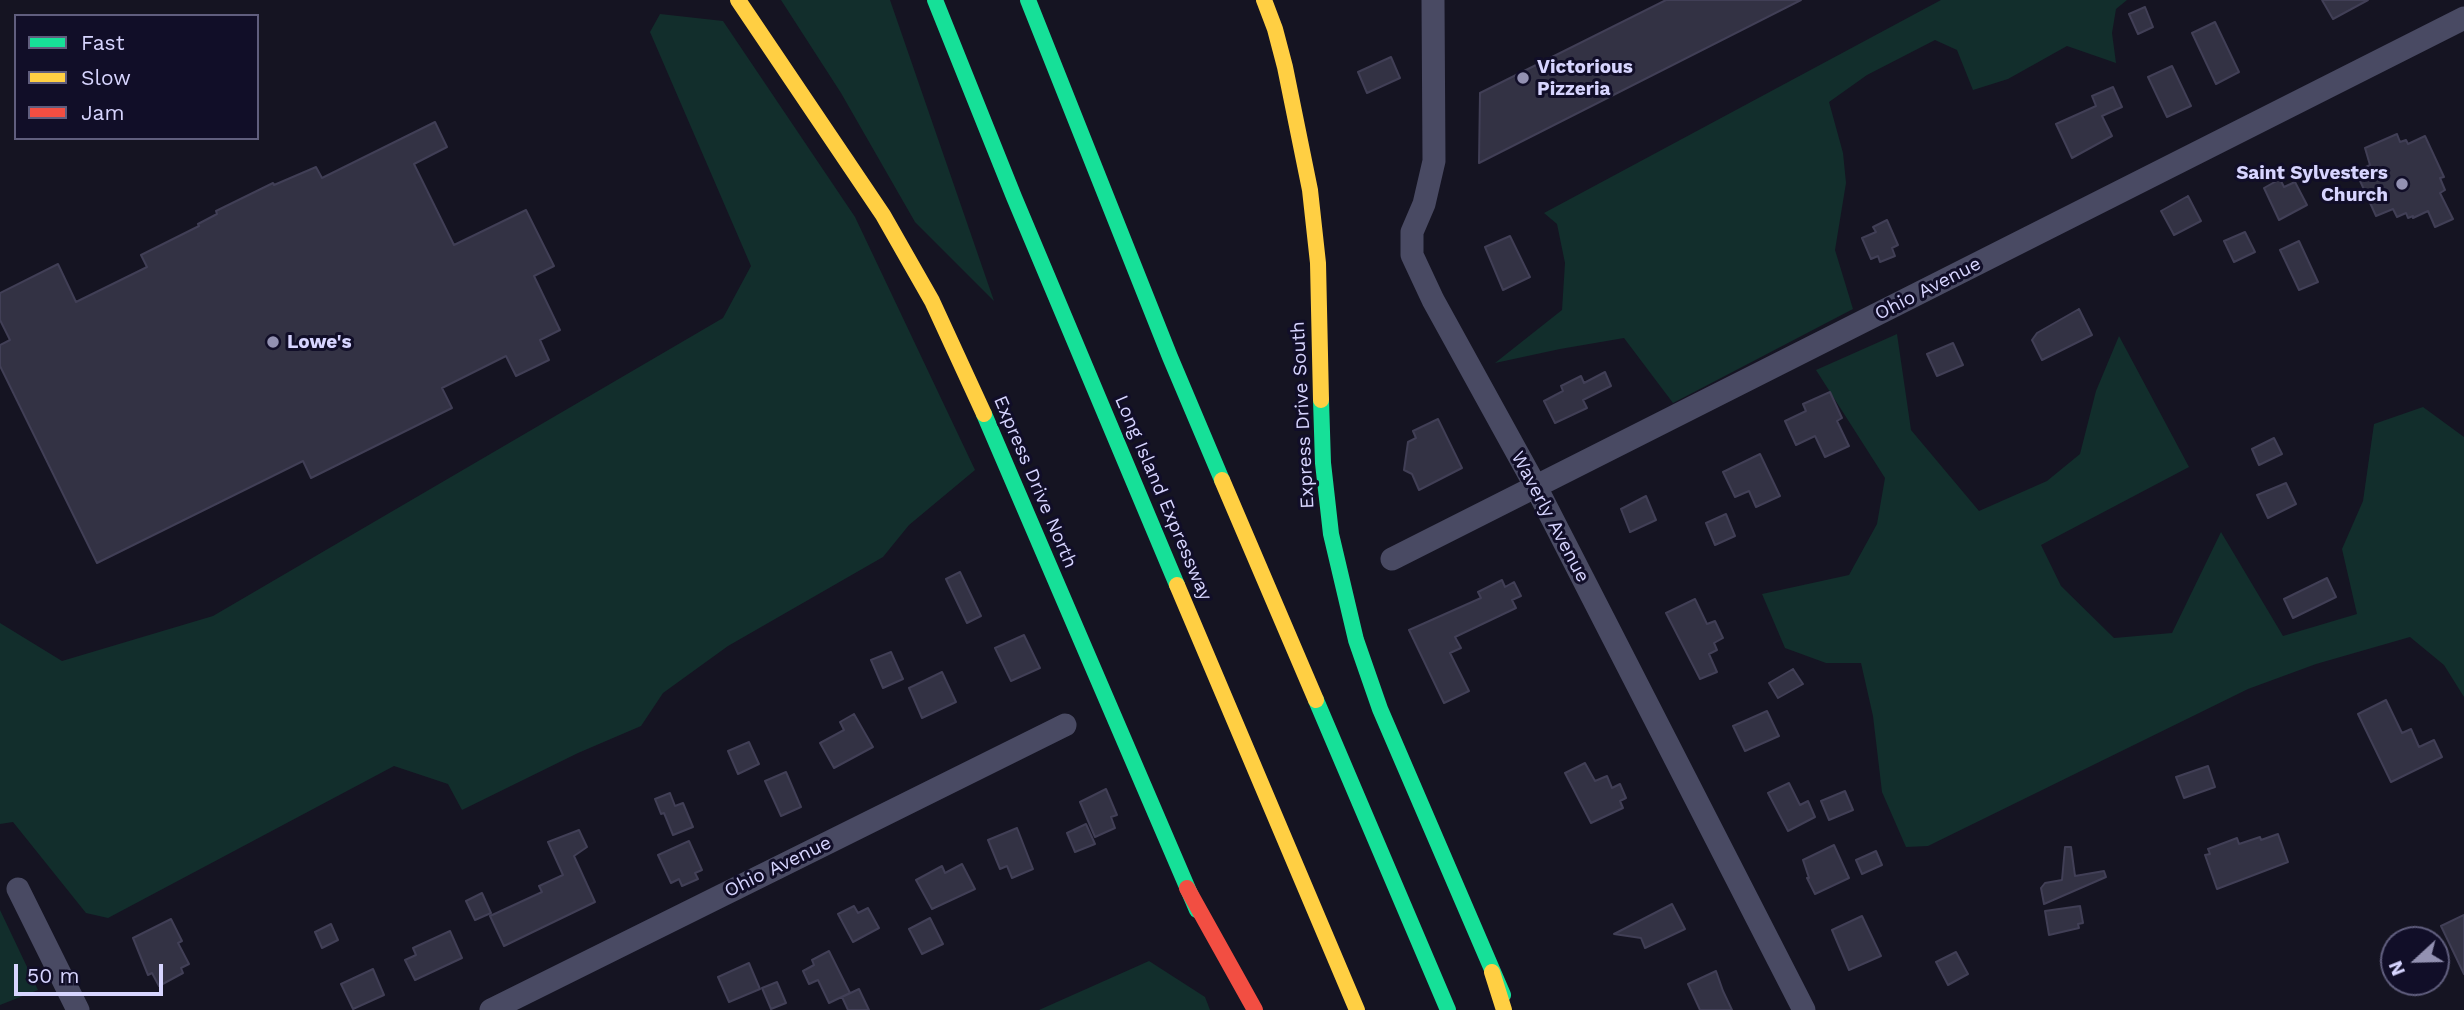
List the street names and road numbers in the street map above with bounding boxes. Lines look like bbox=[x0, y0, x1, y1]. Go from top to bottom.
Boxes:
street label: Ohio Avenue bbox=[1871, 253, 1985, 325]
street label: Express Drive South bbox=[1287, 321, 1319, 509]
street label: Express Drive North bbox=[988, 392, 1082, 572]
street label: Long Island Expressway bbox=[1109, 392, 1217, 604]
street label: Waverly Avenue bbox=[1506, 447, 1594, 587]
street label: Ohio Avenue bbox=[721, 831, 835, 903]

